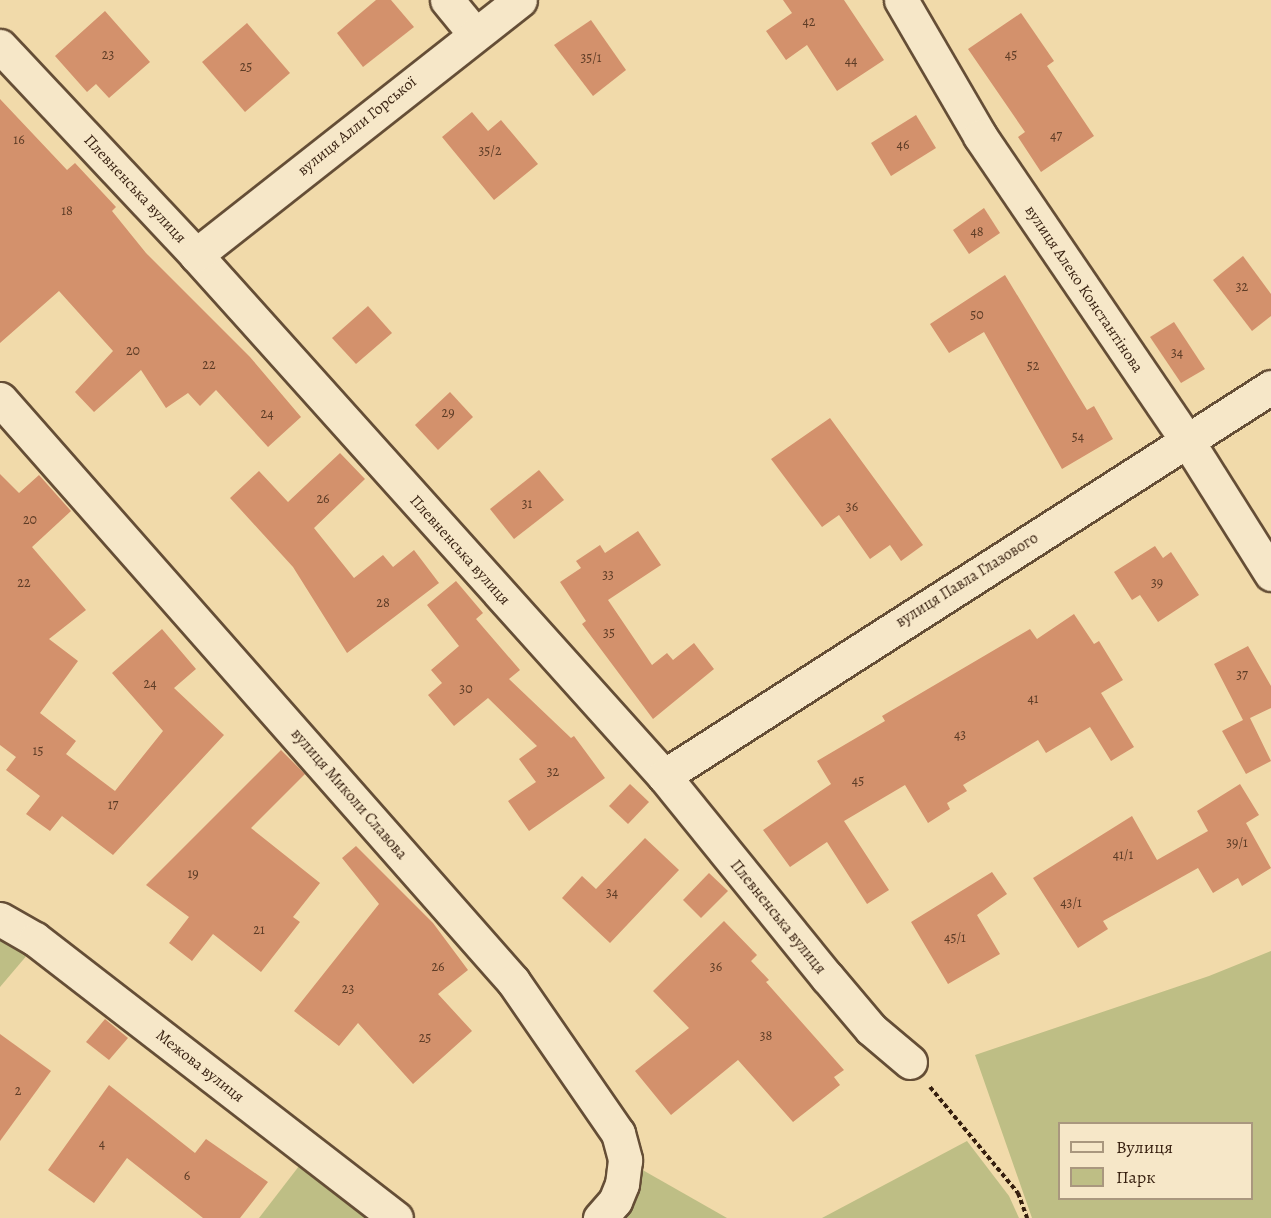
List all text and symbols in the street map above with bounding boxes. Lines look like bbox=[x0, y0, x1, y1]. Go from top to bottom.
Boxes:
house number: 42 bbox=[803, 14, 815, 30]
house number: 23 bbox=[102, 47, 114, 63]
house number: 45 bbox=[1005, 47, 1017, 63]
house number: 35/1 bbox=[580, 50, 602, 66]
house number: 44 bbox=[845, 53, 857, 69]
house number: 25 bbox=[240, 59, 252, 75]
street label: вулиця Алли Горської bbox=[294, 72, 420, 180]
house number: 47 bbox=[1050, 128, 1062, 144]
street label: Плевненська вулиця bbox=[80, 131, 190, 247]
house number: 16 bbox=[13, 132, 25, 148]
house number: 46 bbox=[897, 137, 909, 153]
house number: 35/2 bbox=[478, 143, 502, 159]
street label: вулиця Алеко Константінова bbox=[1021, 202, 1147, 376]
house number: 18 bbox=[61, 203, 73, 219]
house number: 48 bbox=[970, 224, 984, 240]
house number: 32 bbox=[1236, 279, 1248, 295]
house number: 50 bbox=[970, 307, 984, 323]
house number: 20 bbox=[126, 343, 140, 359]
house number: 34 bbox=[1171, 345, 1183, 361]
house number: 22 bbox=[202, 357, 216, 373]
house number: 52 bbox=[1027, 358, 1039, 374]
house number: 29 bbox=[441, 405, 455, 421]
house number: 24 bbox=[261, 406, 273, 422]
house number: 54 bbox=[1072, 429, 1084, 445]
house number: 26 bbox=[316, 491, 330, 507]
street label: Плевненська вулиця bbox=[406, 491, 514, 609]
house number: 31 bbox=[522, 496, 532, 512]
house number: 36 bbox=[846, 499, 858, 515]
house number: 20 bbox=[23, 512, 37, 528]
street label: вулиця Павла Глазового bbox=[892, 528, 1042, 632]
house number: 33 bbox=[602, 567, 614, 583]
house number: 22 bbox=[17, 575, 31, 591]
house number: 39 bbox=[1151, 575, 1163, 591]
house number: 28 bbox=[376, 595, 390, 611]
house number: 35 bbox=[603, 625, 615, 641]
house number: 37 bbox=[1236, 667, 1248, 683]
house number: 24 bbox=[144, 676, 156, 692]
house number: 30 bbox=[459, 681, 473, 697]
house number: 41 bbox=[1027, 691, 1039, 707]
street label: вулиця Миколи Славова bbox=[287, 725, 411, 863]
house number: 43 bbox=[954, 727, 966, 743]
house number: 15 bbox=[33, 743, 43, 759]
house number: 32 bbox=[547, 764, 559, 780]
house number: 45 bbox=[852, 773, 864, 789]
house number: 17 bbox=[108, 797, 118, 813]
house number: 39/1 bbox=[1226, 835, 1248, 851]
house number: 41/1 bbox=[1113, 847, 1133, 863]
street label: Плевненська вулиця bbox=[726, 856, 830, 978]
house number: 19 bbox=[187, 866, 199, 882]
house number: 34 bbox=[606, 885, 618, 901]
house number: 43/1 bbox=[1060, 895, 1082, 911]
house number: 21 bbox=[253, 922, 265, 938]
house number: 45/1 bbox=[944, 930, 966, 946]
house number: 26 bbox=[431, 959, 445, 975]
house number: 36 bbox=[710, 959, 722, 975]
house number: 23 bbox=[342, 981, 354, 997]
street label: Межова вулиця bbox=[152, 1026, 248, 1106]
house number: 38 bbox=[760, 1028, 772, 1044]
house number: 25 bbox=[419, 1030, 431, 1046]
house number: 2 bbox=[15, 1083, 21, 1099]
legend bbox=[1058, 1122, 1253, 1200]
text: Вулиця bbox=[1116, 1135, 1173, 1159]
house number: 4 bbox=[99, 1136, 105, 1152]
text: Парк bbox=[1116, 1165, 1156, 1189]
house number: 6 bbox=[184, 1168, 190, 1184]

